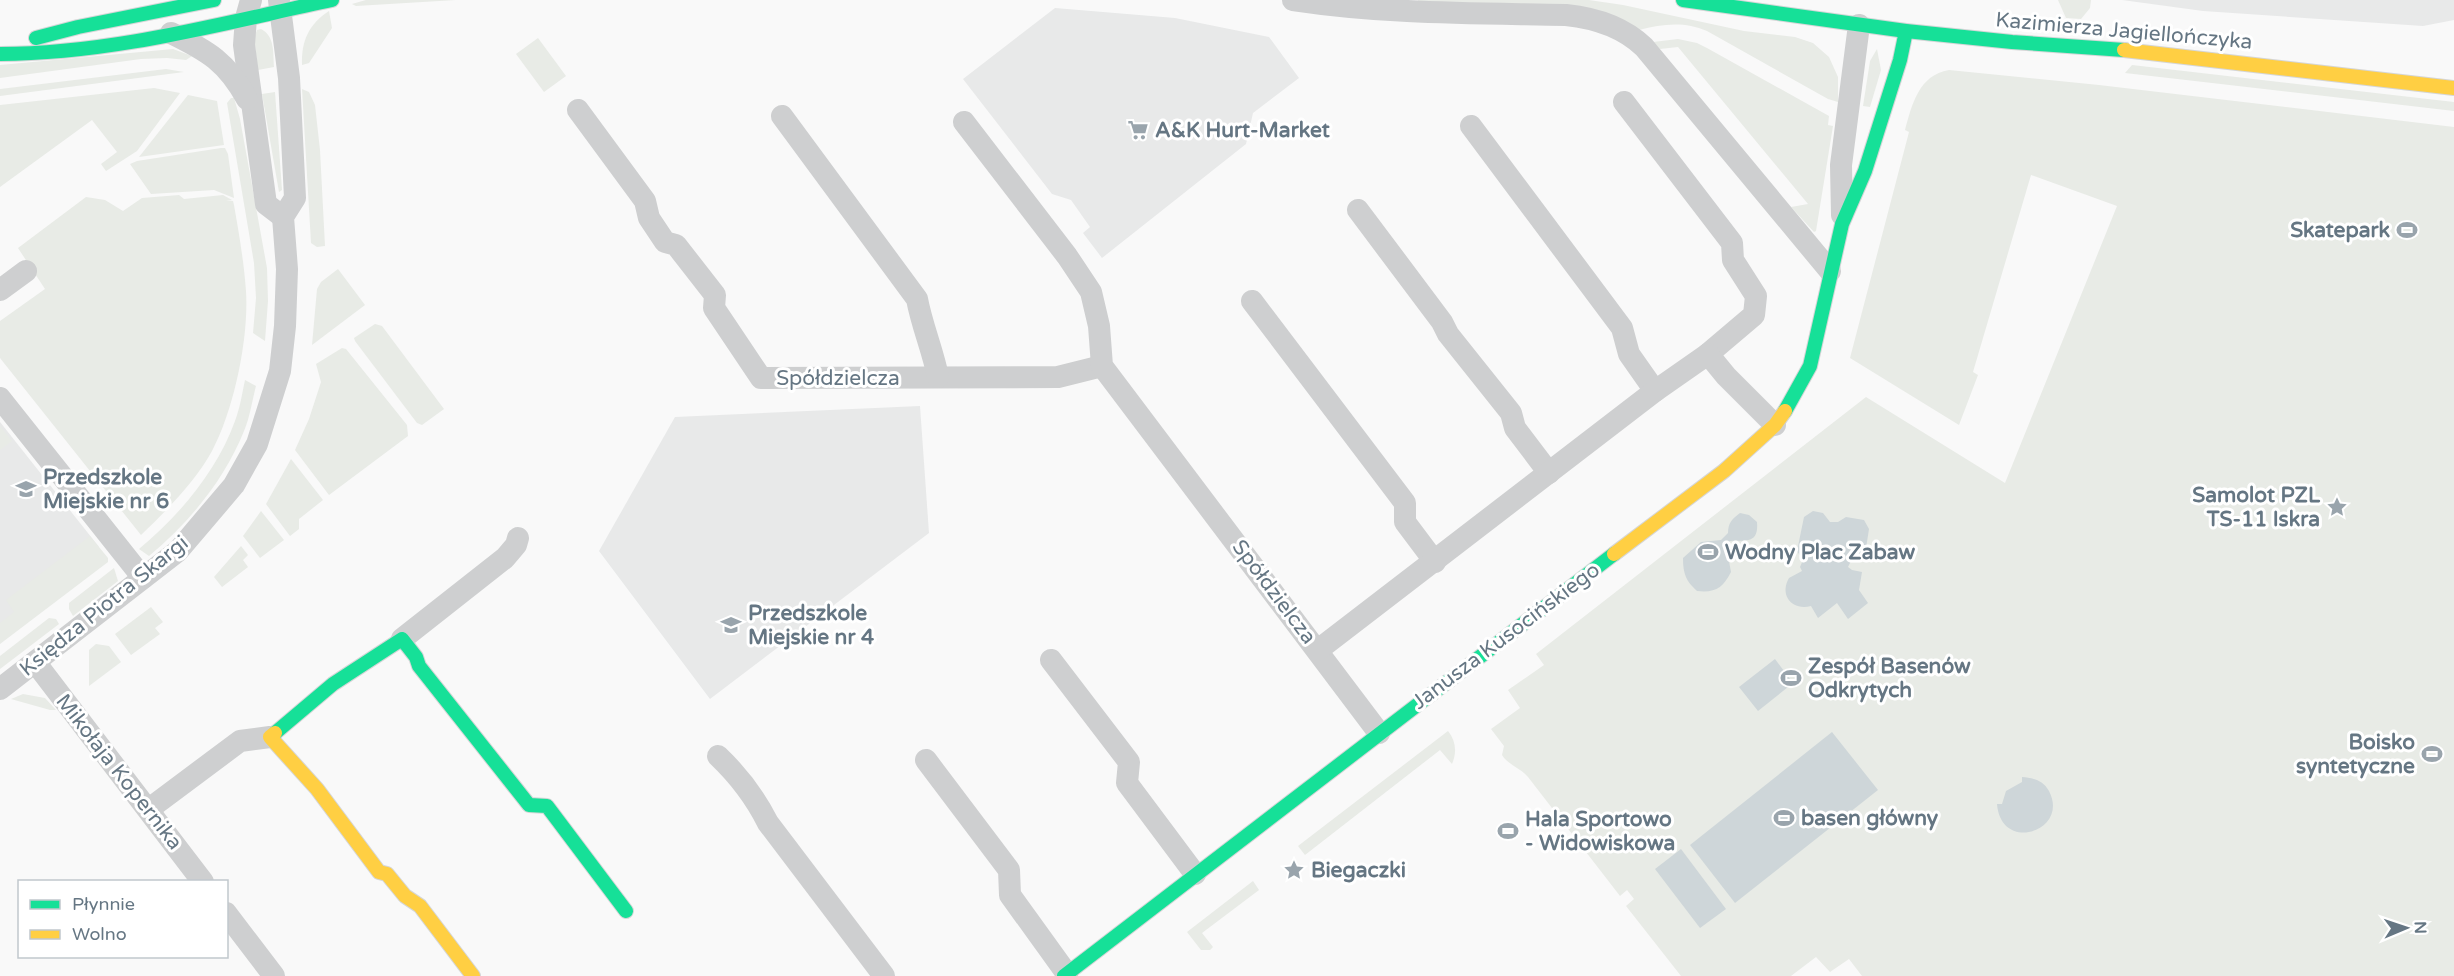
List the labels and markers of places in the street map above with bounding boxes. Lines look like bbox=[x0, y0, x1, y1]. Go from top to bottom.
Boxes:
supermarket icon: A&K Hurt-Market bbox=[1126, 118, 1150, 142]
place label: A&K Hurt-Market bbox=[1155, 118, 1330, 143]
place label: Skatepark bbox=[2290, 218, 2391, 243]
sports icon: Skatepark bbox=[2395, 218, 2419, 242]
place label: Przedszkole Miejskie nr 6 bbox=[43, 465, 169, 514]
school or university icon: Przedszkole Miejskie nr 6 bbox=[14, 477, 38, 501]
place label: Samolot PZL TS-11 Iskra bbox=[2192, 483, 2321, 532]
place icon: Samolot PZL TS-11 Iskra bbox=[2325, 495, 2349, 519]
sports icon: Wodny Plac Zabaw bbox=[1696, 540, 1720, 564]
place label: Wodny Plac Zabaw bbox=[1725, 540, 1915, 565]
place label: Przedszkole Miejskie nr 4 bbox=[748, 601, 874, 650]
school or university icon: Przedszkole Miejskie nr 4 bbox=[719, 613, 743, 637]
place label: Zespół Basenów Odkrytych bbox=[1808, 654, 1971, 703]
sports icon: Zespół Basenów Odkrytych bbox=[1779, 666, 1803, 690]
place label: Boisko syntetyczne bbox=[2296, 730, 2415, 779]
sports icon: Boisko syntetyczne bbox=[2420, 742, 2444, 766]
sports icon: basen główny bbox=[1772, 806, 1796, 830]
place label: basen główny bbox=[1801, 806, 1939, 831]
place label: Hala Sportowo - Widowiskowa bbox=[1525, 807, 1675, 856]
sports icon: Hala Sportowo - Widowiskowa bbox=[1496, 819, 1520, 843]
place icon: Biegaczki bbox=[1282, 858, 1306, 882]
place label: Biegaczki bbox=[1311, 858, 1406, 883]

